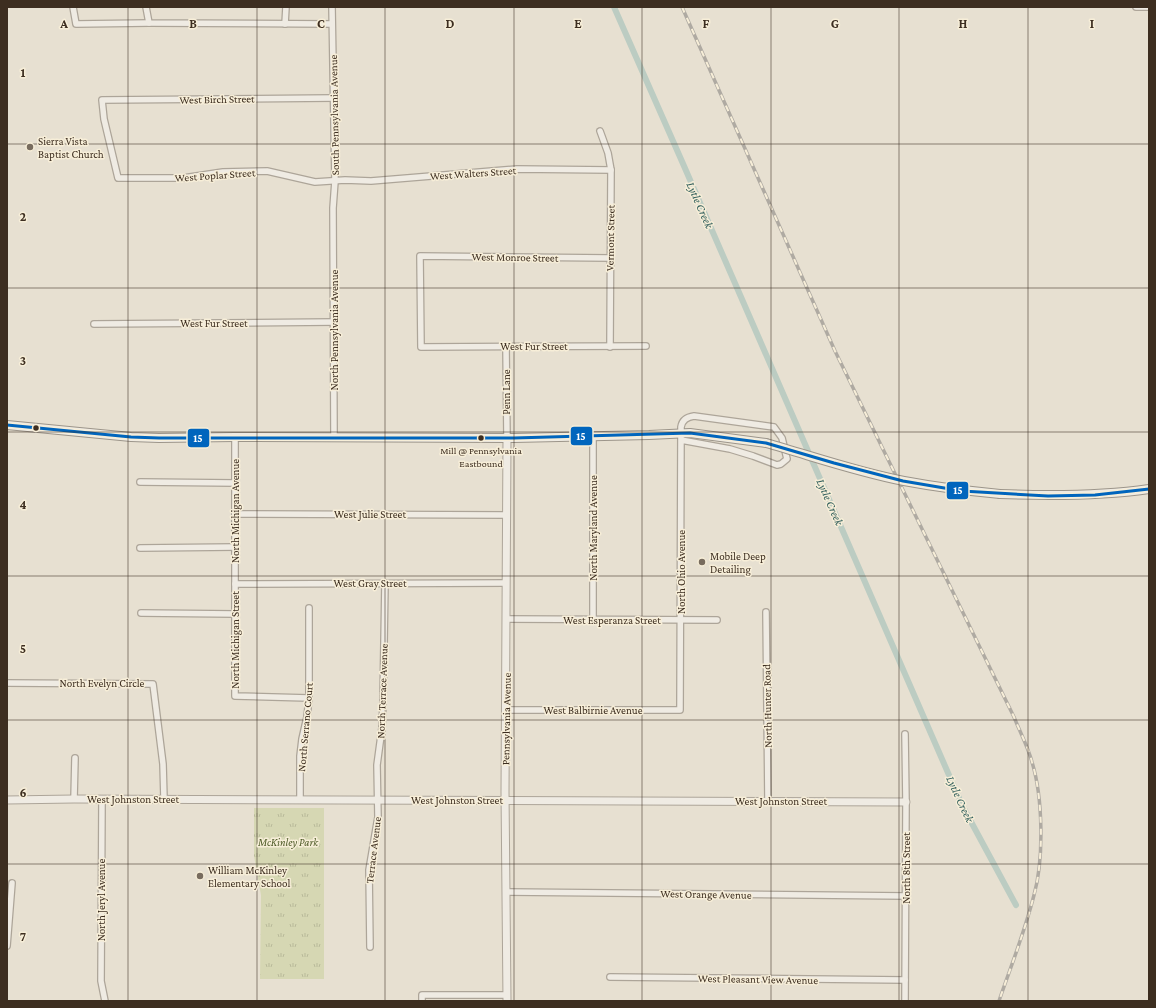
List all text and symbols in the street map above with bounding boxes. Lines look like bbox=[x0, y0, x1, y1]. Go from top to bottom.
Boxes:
text: A bbox=[59, 16, 68, 31]
text: B bbox=[189, 16, 197, 31]
text: C bbox=[317, 16, 325, 31]
text: D bbox=[446, 16, 455, 31]
text: E bbox=[574, 16, 582, 31]
text: F bbox=[703, 16, 710, 31]
text: G bbox=[831, 16, 839, 31]
text: H bbox=[959, 16, 968, 31]
text: I bbox=[1090, 16, 1094, 31]
street label: South Pennsylvania Avenue bbox=[327, 54, 342, 175]
text: 1 bbox=[21, 65, 26, 80]
street label: West Birch Street bbox=[179, 92, 255, 106]
place label: Sierra Vista Baptist Church bbox=[38, 135, 104, 161]
marker: Sierra Vista Baptist Church bbox=[25, 142, 35, 152]
street label: West Walters Street bbox=[429, 164, 517, 182]
street label: West Poplar Street bbox=[174, 166, 256, 185]
water label: Lytle Creek bbox=[684, 180, 717, 231]
street label: Vermont Street bbox=[603, 204, 617, 271]
text: 2 bbox=[20, 209, 27, 224]
street label: West Monroe Street bbox=[472, 250, 559, 264]
street label: North Pennsylvania Avenue bbox=[328, 269, 341, 390]
street label: West Fur Street bbox=[180, 317, 248, 329]
street label: West Fur Street bbox=[500, 340, 568, 352]
text: 3 bbox=[20, 353, 26, 368]
street label: Penn Lane bbox=[500, 369, 512, 415]
unlabelled marker bbox=[31, 423, 41, 433]
line badge: 15 bbox=[570, 426, 593, 446]
line badge: 15 bbox=[187, 428, 210, 448]
text: 15 bbox=[576, 430, 586, 442]
text: 15 bbox=[193, 432, 203, 444]
marker: Mill @ Pennsylvania Eastbound bbox=[476, 433, 486, 443]
place label: Mill @ Pennsylvania Eastbound bbox=[440, 445, 522, 469]
street label: North Michigan Avenue bbox=[229, 459, 242, 563]
street label: North Maryland Avenue bbox=[587, 475, 600, 581]
water label: Lytle Creek bbox=[814, 477, 847, 528]
line badge: 15 bbox=[946, 481, 969, 500]
text: 15 bbox=[953, 484, 963, 496]
text: 4 bbox=[19, 497, 27, 512]
street label: West Julie Street bbox=[334, 508, 406, 521]
street label: North Ohio Avenue bbox=[675, 530, 687, 614]
place label: Mobile Deep Detailing bbox=[710, 550, 766, 576]
marker: Mobile Deep Detailing bbox=[697, 557, 707, 567]
street label: West Gray Street bbox=[333, 577, 407, 590]
street label: North Michigan Street bbox=[229, 591, 242, 689]
street label: West Esperanza Street bbox=[563, 614, 661, 627]
text: 5 bbox=[20, 641, 26, 656]
street label: North Terrace Avenue bbox=[374, 643, 390, 739]
street label: North Hunter Road bbox=[760, 664, 774, 748]
street label: Pennsylvania Avenue bbox=[499, 672, 514, 765]
street label: North Evelyn Circle bbox=[60, 677, 145, 690]
street label: North Serrano Court bbox=[295, 682, 315, 772]
street label: West Balbirnie Avenue bbox=[543, 704, 643, 716]
water label: Lytle Creek bbox=[943, 774, 977, 825]
text: 6 bbox=[19, 785, 27, 800]
street label: West Johnston Street bbox=[87, 793, 179, 806]
street label: West Johnston Street bbox=[411, 794, 503, 807]
street label: West Johnston Street bbox=[735, 795, 827, 808]
street label: Terrace Avenue bbox=[363, 816, 383, 884]
street label: North 8th Street bbox=[900, 832, 912, 904]
park label: McKinley Park bbox=[257, 836, 319, 849]
street label: North Jeryl Avenue bbox=[95, 859, 108, 941]
place label: William McKinley Elementary School bbox=[208, 864, 291, 890]
marker: William McKinley Elementary School bbox=[195, 871, 205, 881]
street label: West Orange Avenue bbox=[660, 887, 752, 902]
text: 7 bbox=[20, 929, 26, 944]
street label: West Pleasant View Avenue bbox=[698, 972, 818, 986]

